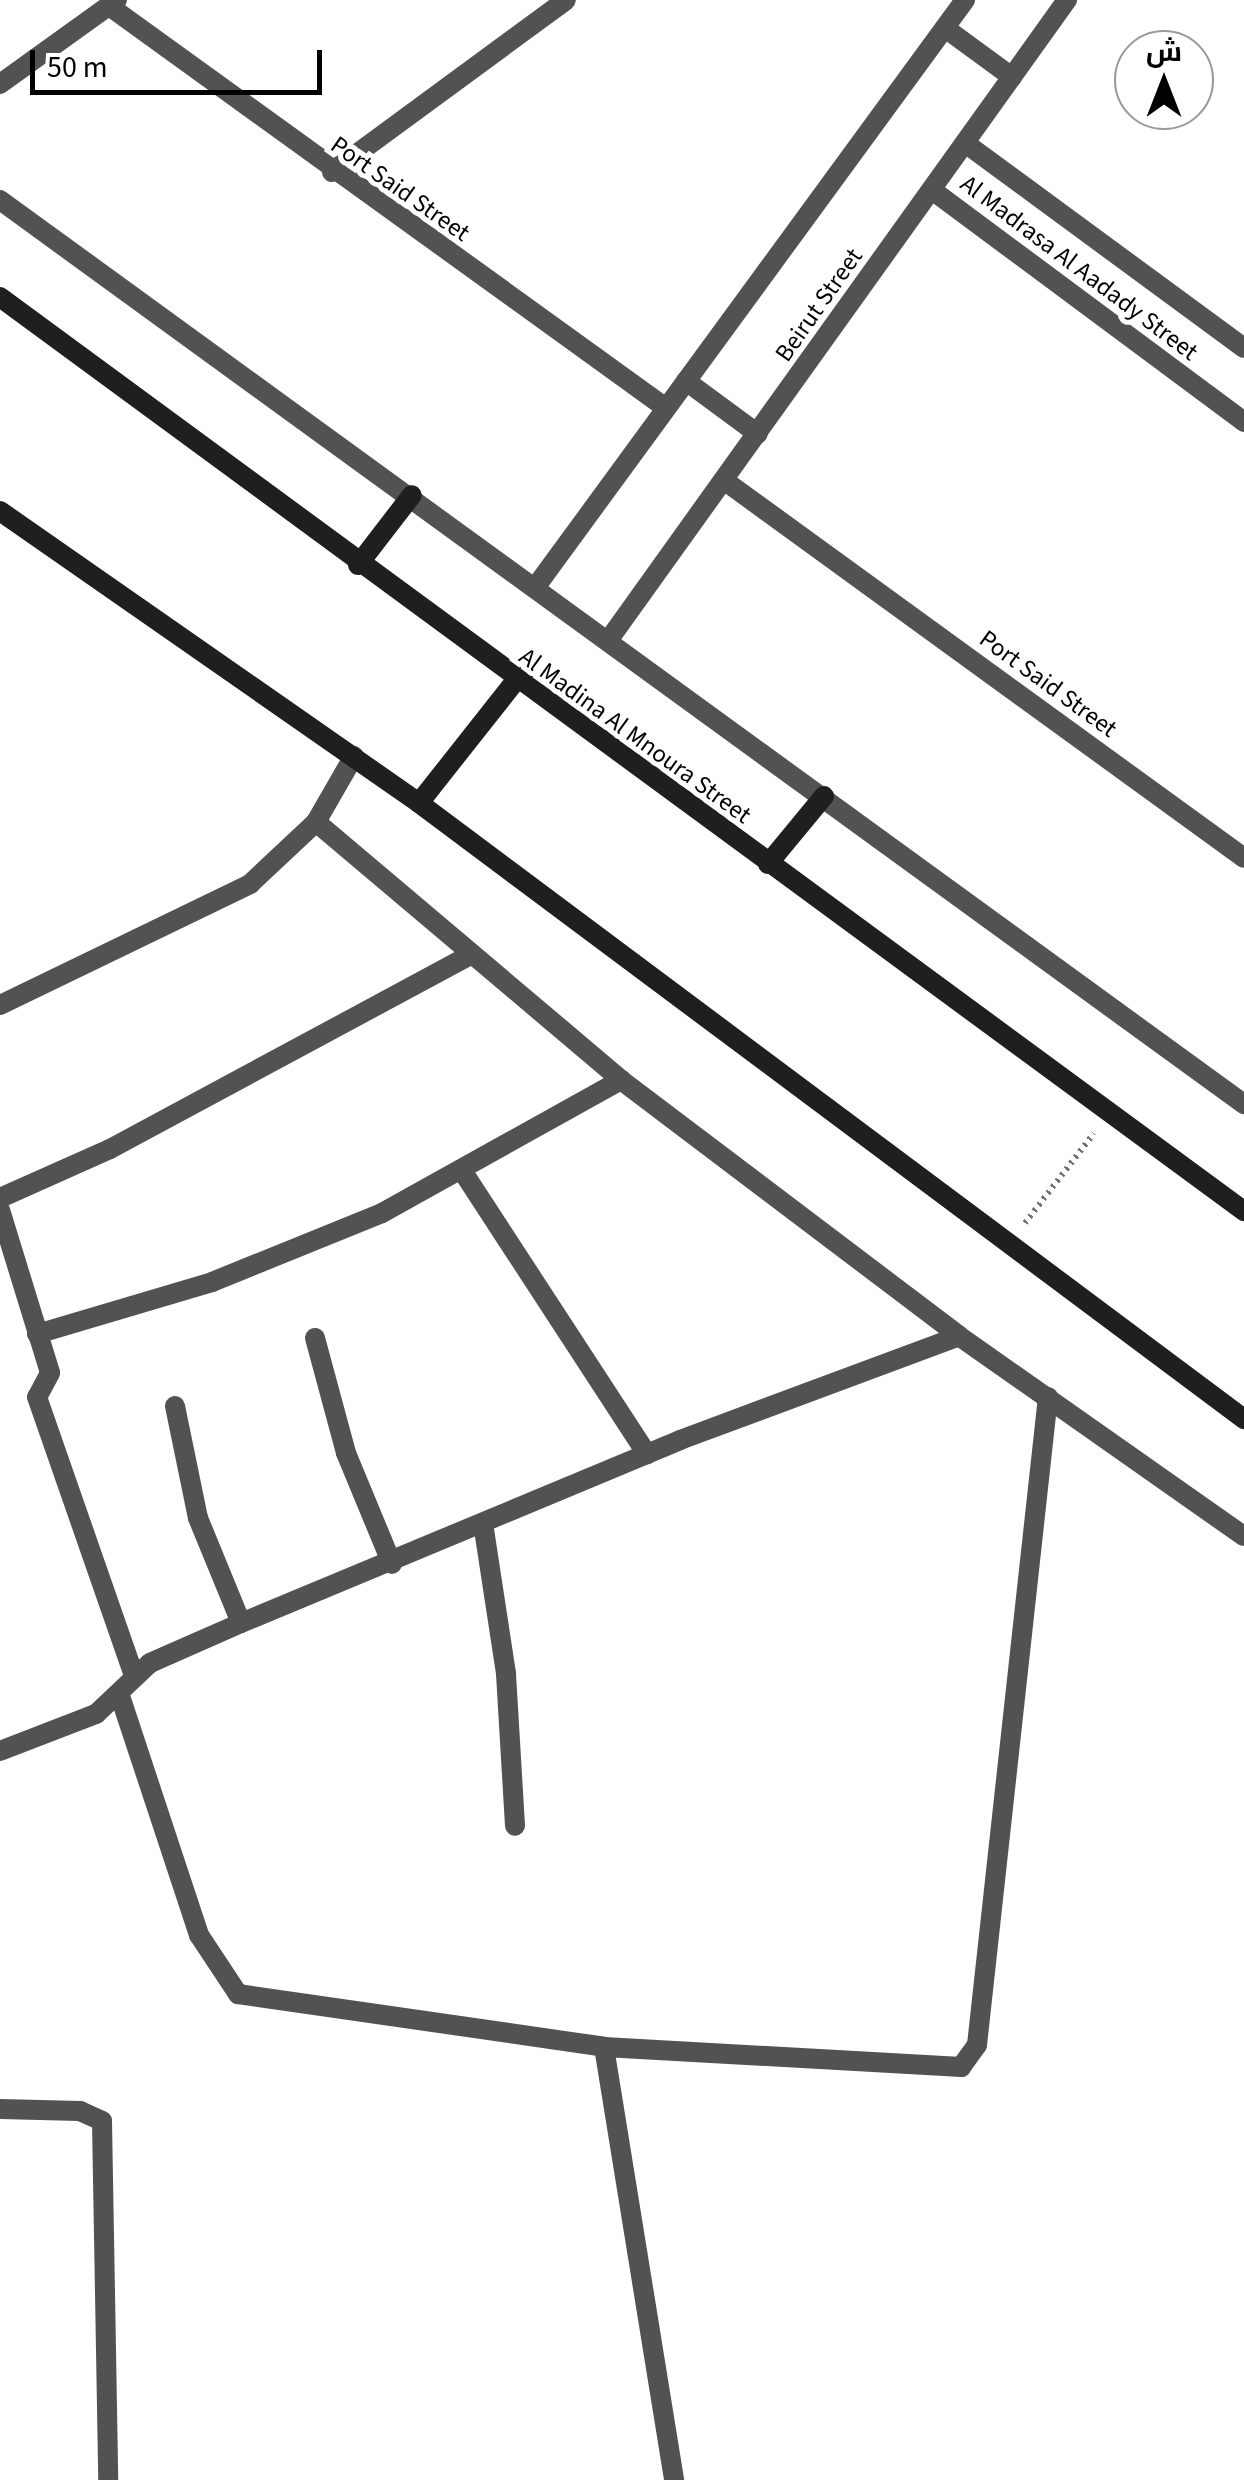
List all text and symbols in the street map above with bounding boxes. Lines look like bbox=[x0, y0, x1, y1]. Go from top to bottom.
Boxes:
scale bar bbox=[35, 30, 328, 92]
north arrow bbox=[1114, 30, 1214, 130]
text: ش bbox=[1146, 32, 1182, 72]
text: 50 m bbox=[47, 46, 108, 89]
street label: Port Said Street bbox=[325, 130, 475, 248]
street label: Al Madrasa Al Aadady Street bbox=[954, 169, 1204, 367]
street label: Beirut Street bbox=[769, 242, 869, 368]
street label: Port Said Street bbox=[973, 624, 1123, 744]
street label: Al Madina Al Mnoura Street bbox=[513, 642, 757, 830]

